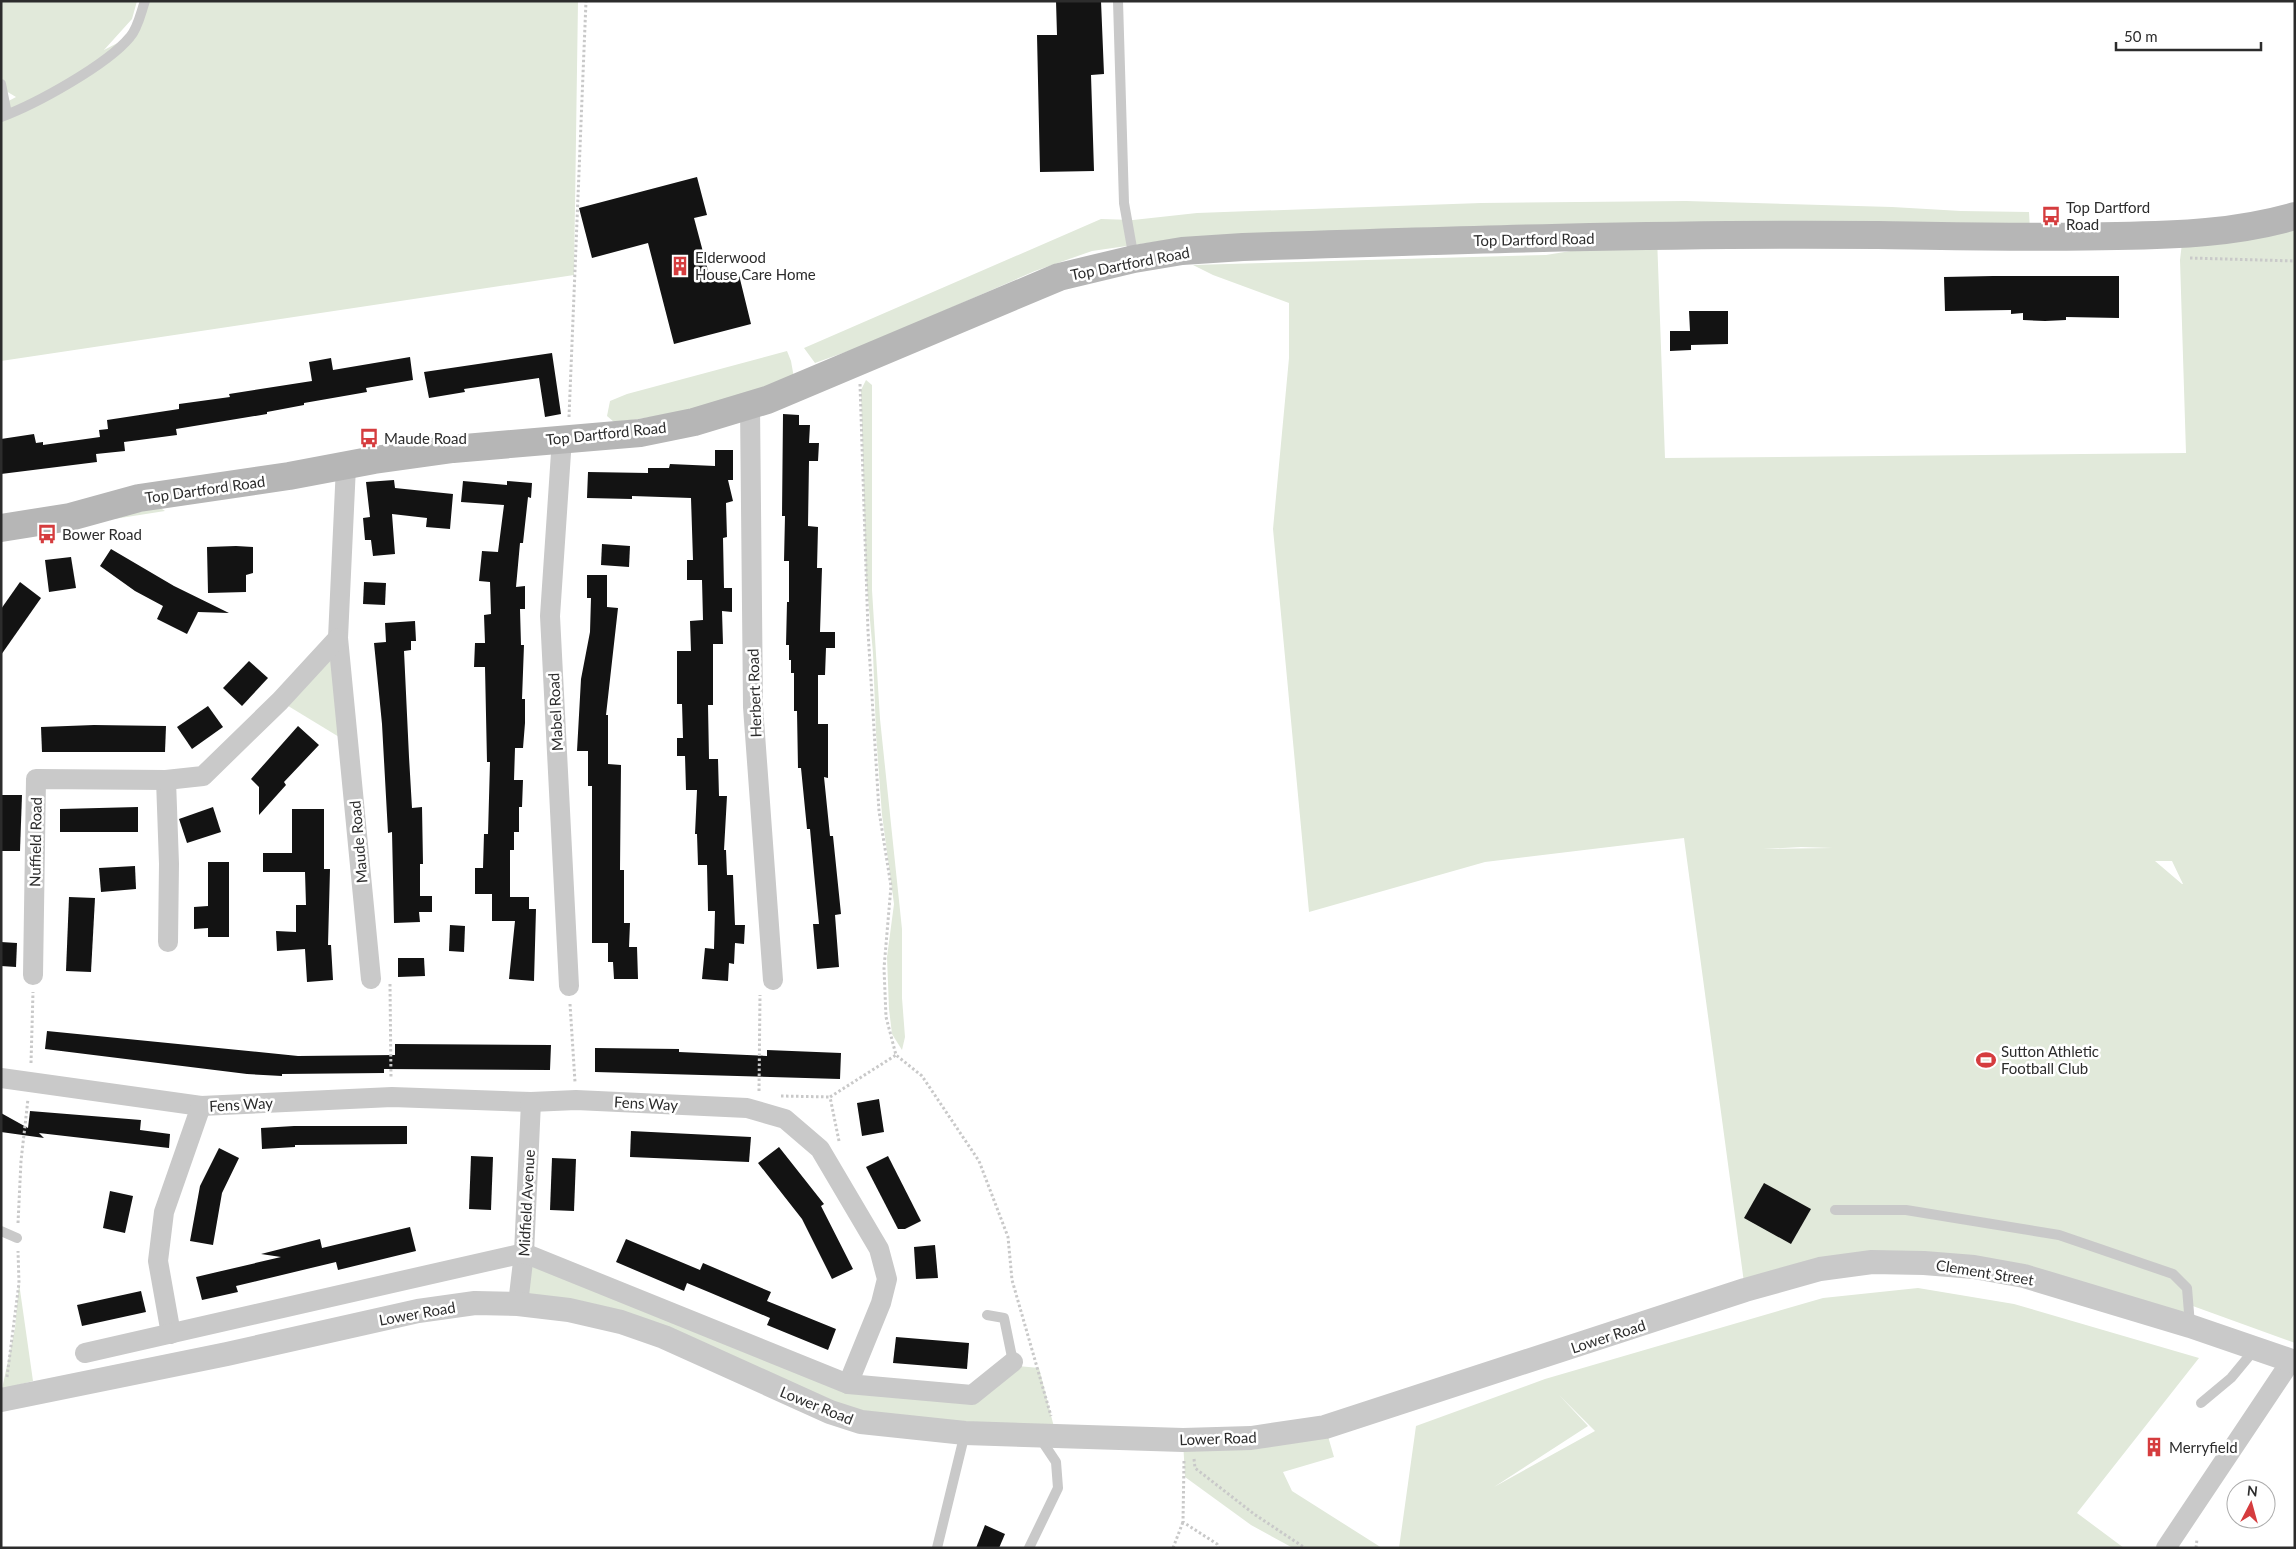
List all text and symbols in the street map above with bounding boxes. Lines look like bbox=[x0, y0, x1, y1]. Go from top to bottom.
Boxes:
scale bar bbox=[2116, 20, 2261, 52]
text: 50 m bbox=[2124, 27, 2158, 45]
place label: Top Dartford Road bbox=[2066, 198, 2150, 233]
bus stop icon: Top Dartford Road bbox=[2040, 205, 2062, 227]
street label: Top Dartford Road bbox=[1473, 229, 1595, 249]
street label: Top Dartford Road bbox=[1069, 243, 1191, 283]
place label: Elderwood House Care Home bbox=[695, 248, 816, 283]
building icon: Elderwood House Care Home bbox=[669, 255, 691, 277]
street label: Top Dartford Road bbox=[545, 418, 667, 448]
bus stop icon: Maude Road bbox=[358, 427, 380, 449]
place label: Maude Road bbox=[384, 429, 467, 447]
street label: Top Dartford Road bbox=[144, 472, 266, 506]
bus stop icon: Bower Road bbox=[36, 523, 58, 545]
place label: Bower Road bbox=[62, 525, 142, 543]
street label: Herbert Road bbox=[743, 648, 765, 738]
street label: Mabel Road bbox=[544, 673, 566, 751]
street label: Nuffield Road bbox=[25, 797, 45, 887]
street label: Maude Road bbox=[345, 800, 371, 884]
place label: Sutton Athletic Football Club bbox=[2001, 1042, 2099, 1077]
sports icon: Sutton Athletic Football Club bbox=[1975, 1049, 1997, 1071]
street label: Fens Way bbox=[614, 1092, 679, 1114]
street label: Fens Way bbox=[209, 1093, 274, 1115]
street label: Midfield Avenue bbox=[514, 1149, 538, 1257]
street label: Clement Street bbox=[1935, 1255, 2036, 1289]
street label: Lower Road bbox=[377, 1297, 457, 1329]
street label: Lower Road bbox=[1568, 1315, 1648, 1357]
street label: Lower Road bbox=[778, 1382, 856, 1428]
street label: Lower Road bbox=[1179, 1428, 1257, 1448]
building icon: Merryfield bbox=[2143, 1436, 2165, 1458]
place label: Merryfield bbox=[2169, 1438, 2238, 1456]
north arrow bbox=[2226, 1479, 2276, 1529]
text: N bbox=[2246, 1482, 2259, 1500]

